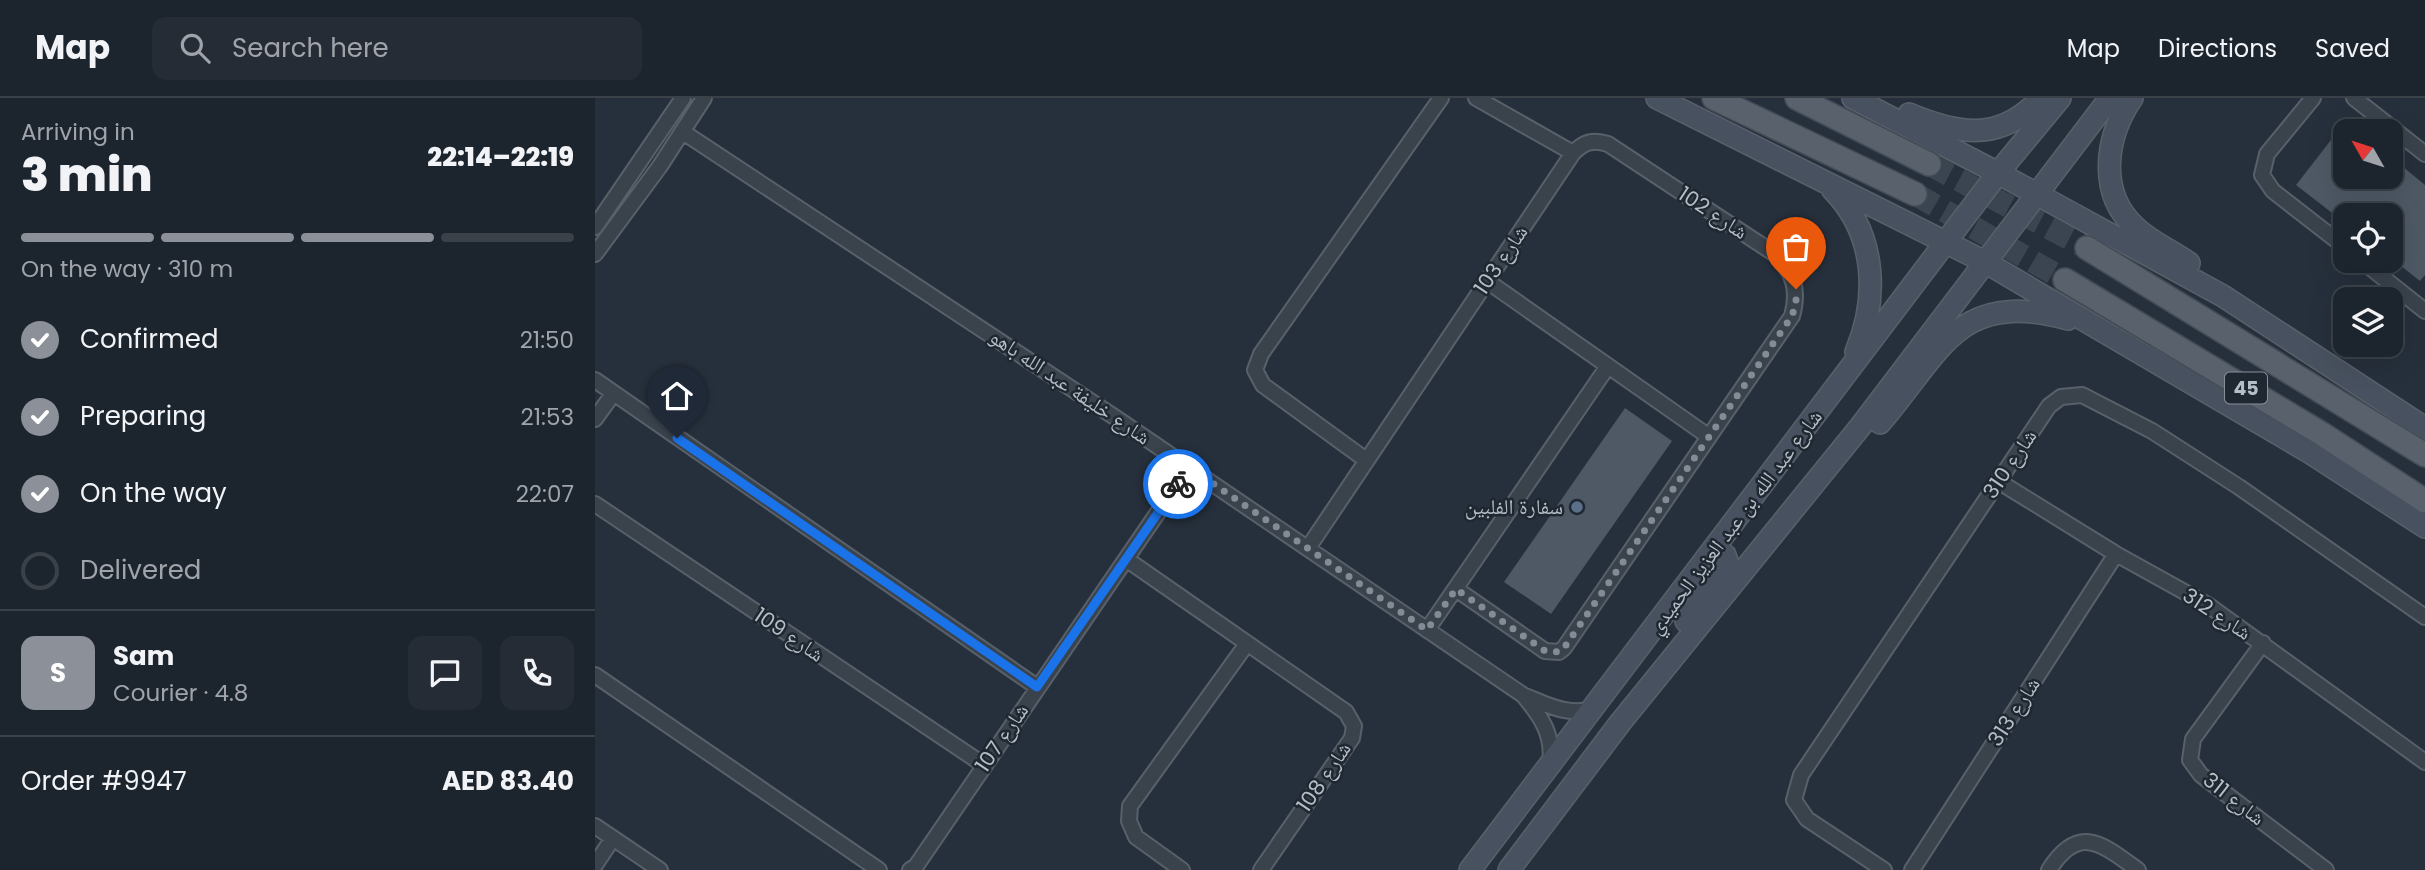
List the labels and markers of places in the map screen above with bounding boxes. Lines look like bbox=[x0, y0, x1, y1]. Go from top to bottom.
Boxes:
pin bbox=[1766, 217, 1826, 289]
pin bbox=[647, 366, 707, 438]
place label: سفارة الفلبين bbox=[1465, 492, 1563, 521]
marker: سفارة الفلبين bbox=[1569, 499, 1585, 515]

